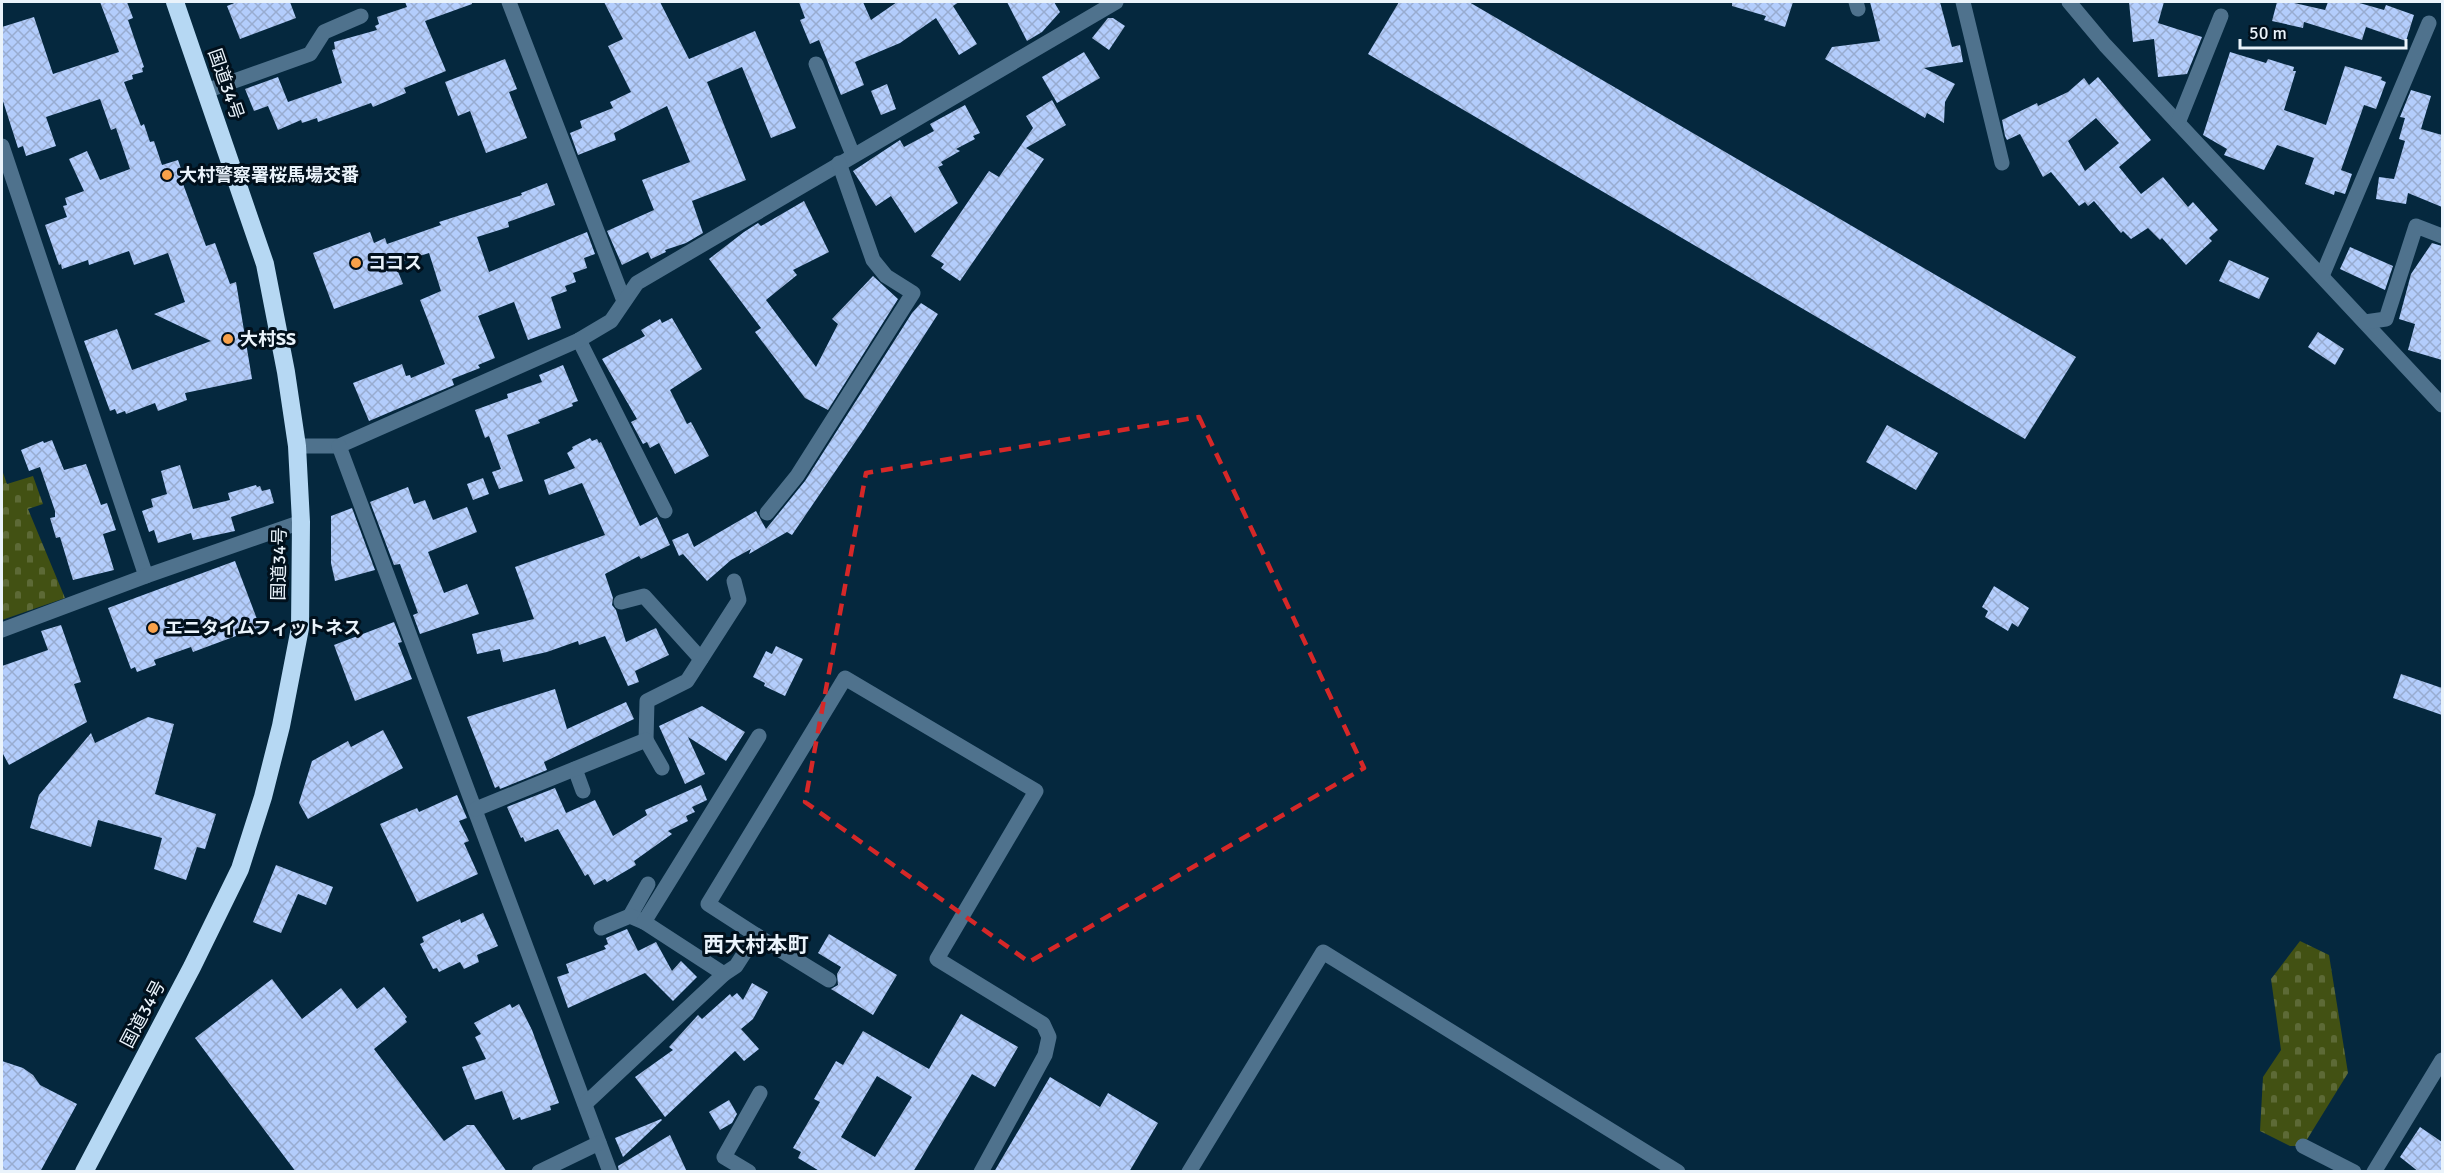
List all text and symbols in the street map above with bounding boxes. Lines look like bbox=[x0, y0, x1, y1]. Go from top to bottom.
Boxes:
scale bar bbox=[2240, 12, 2406, 50]
text: 50 m bbox=[2249, 22, 2287, 44]
street label: 国道34号 bbox=[204, 46, 248, 122]
place label: 大村警察署桜馬場交番 bbox=[179, 164, 359, 186]
marker: 大村警察署桜馬場交番 bbox=[160, 168, 174, 182]
place label: ココス bbox=[368, 252, 422, 274]
marker: ココス bbox=[349, 256, 363, 270]
place label: 大村SS bbox=[240, 328, 296, 350]
marker: 大村SS bbox=[221, 332, 235, 346]
street label: 国道34号 bbox=[267, 527, 291, 601]
place label: エニタイムフィットネス bbox=[165, 617, 361, 639]
marker: エニタイムフィットネス bbox=[146, 621, 160, 635]
district label: 西大村本町 bbox=[704, 932, 809, 958]
street label: 国道34号 bbox=[116, 976, 170, 1052]

